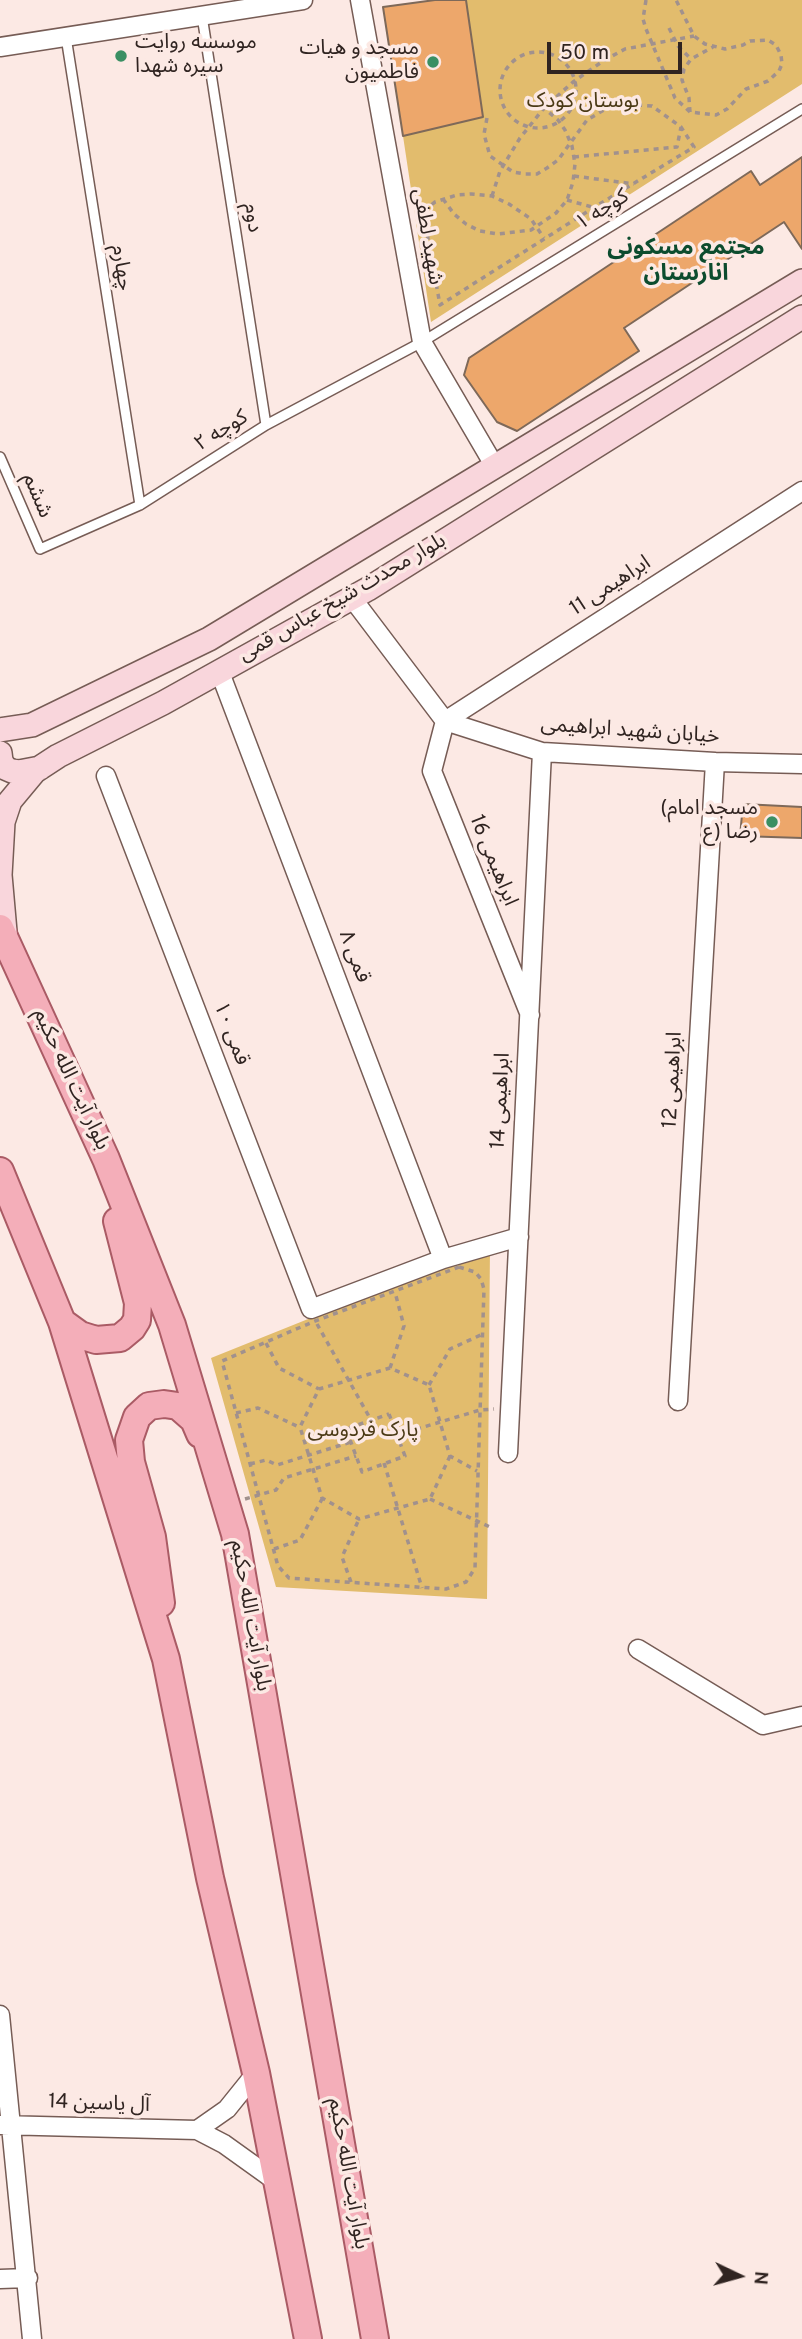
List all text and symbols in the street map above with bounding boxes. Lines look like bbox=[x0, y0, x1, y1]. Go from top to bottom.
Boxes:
scale bar bbox=[550, 28, 685, 72]
place label: موسسه روایت سیره شهدا bbox=[135, 31, 257, 81]
place label: مسجد و هیات فاطمیون bbox=[299, 37, 419, 87]
text: 50 m bbox=[560, 40, 609, 67]
marker: موسسه روایت سیره شهدا bbox=[113, 48, 129, 64]
marker: مسجد و هیات فاطمیون bbox=[425, 54, 441, 70]
park label: بوستان کودک bbox=[527, 90, 639, 116]
street label: کوچه ۱ bbox=[572, 185, 634, 237]
street label: شهید لطفی bbox=[405, 187, 447, 287]
street label: دوم bbox=[236, 201, 266, 235]
district label: مجتمع مسکونی انارستان bbox=[607, 235, 765, 289]
street label: چهارم bbox=[104, 243, 136, 293]
street label: کوچه ۲ bbox=[191, 406, 253, 458]
street label: ششم bbox=[15, 470, 57, 522]
street label: بلوار محدث شیخ عباس قمی bbox=[235, 529, 451, 669]
street label: ابراهیمی 11 bbox=[566, 552, 656, 622]
street label: خیابان شهید ابراهیمی bbox=[540, 713, 720, 751]
place label: (مسجد امام رضا (ع bbox=[660, 797, 758, 847]
street label: ابراهیمی 16 bbox=[462, 812, 522, 910]
marker: (مسجد امام رضا (ع bbox=[764, 814, 780, 830]
street label: قمی ۸ bbox=[332, 927, 374, 987]
street label: قمی ۱۰ bbox=[206, 999, 254, 1069]
street label: بلوار آیت الله حکیم bbox=[26, 1005, 114, 1155]
street label: ابراهیمی 12 bbox=[659, 1031, 689, 1129]
street label: ابراهیمی 14 bbox=[487, 1052, 517, 1150]
park label: پارک فردوسی bbox=[307, 1419, 419, 1445]
street label: بلوار آیت الله حکیم bbox=[223, 1538, 275, 1694]
street label: آل یاسین 14 bbox=[48, 2091, 150, 2119]
street label: بلوار آیت الله حکیم bbox=[321, 2096, 373, 2252]
north arrow bbox=[704, 2241, 774, 2311]
text: N bbox=[747, 2270, 772, 2286]

